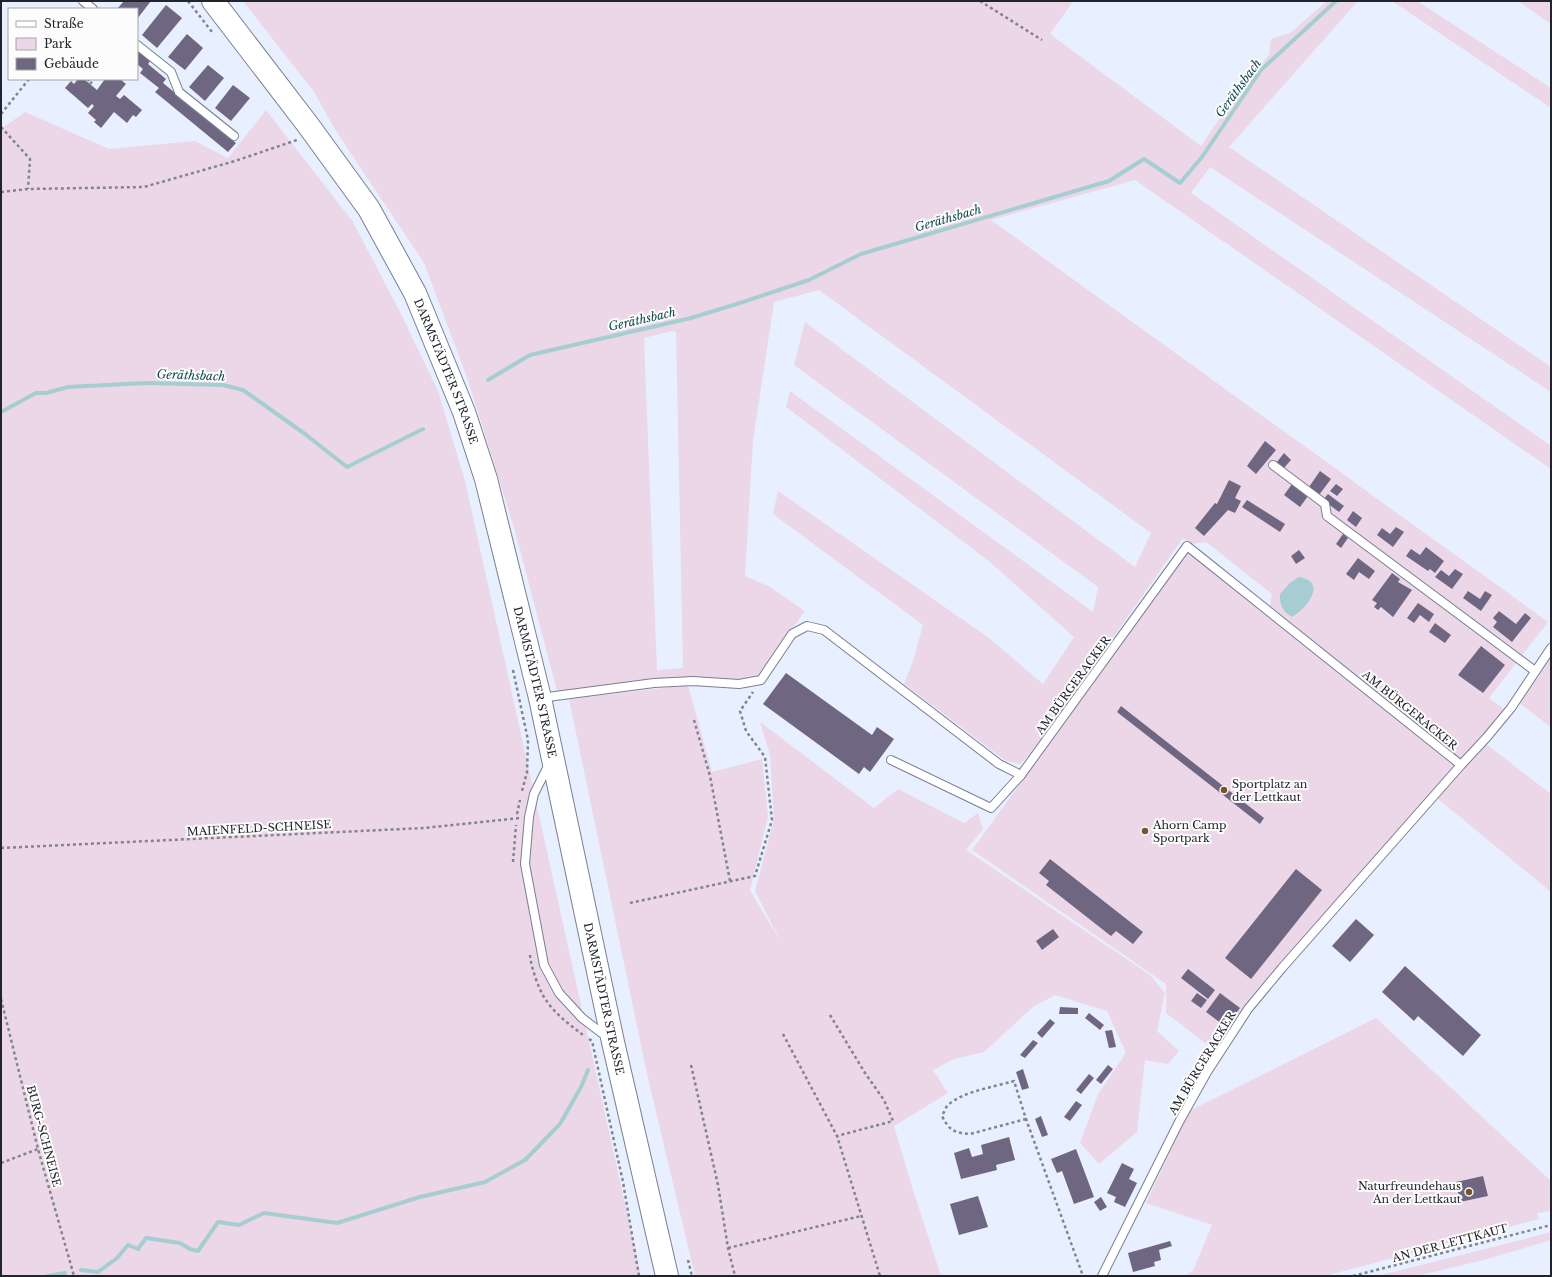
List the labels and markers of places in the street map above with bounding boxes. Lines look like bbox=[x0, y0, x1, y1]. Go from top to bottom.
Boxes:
place label: Sportplatz an der Lettkaut bbox=[1232, 777, 1308, 804]
marker: Sportplatz an der Lettkaut bbox=[1219, 785, 1229, 795]
place label: Ahorn Camp Sportpark bbox=[1152, 818, 1226, 845]
marker: Ahorn Camp Sportpark bbox=[1140, 826, 1150, 836]
place label: Naturfreundehaus An der Lettkaut bbox=[1358, 1179, 1462, 1206]
marker: Naturfreundehaus An der Lettkaut bbox=[1464, 1187, 1474, 1197]

